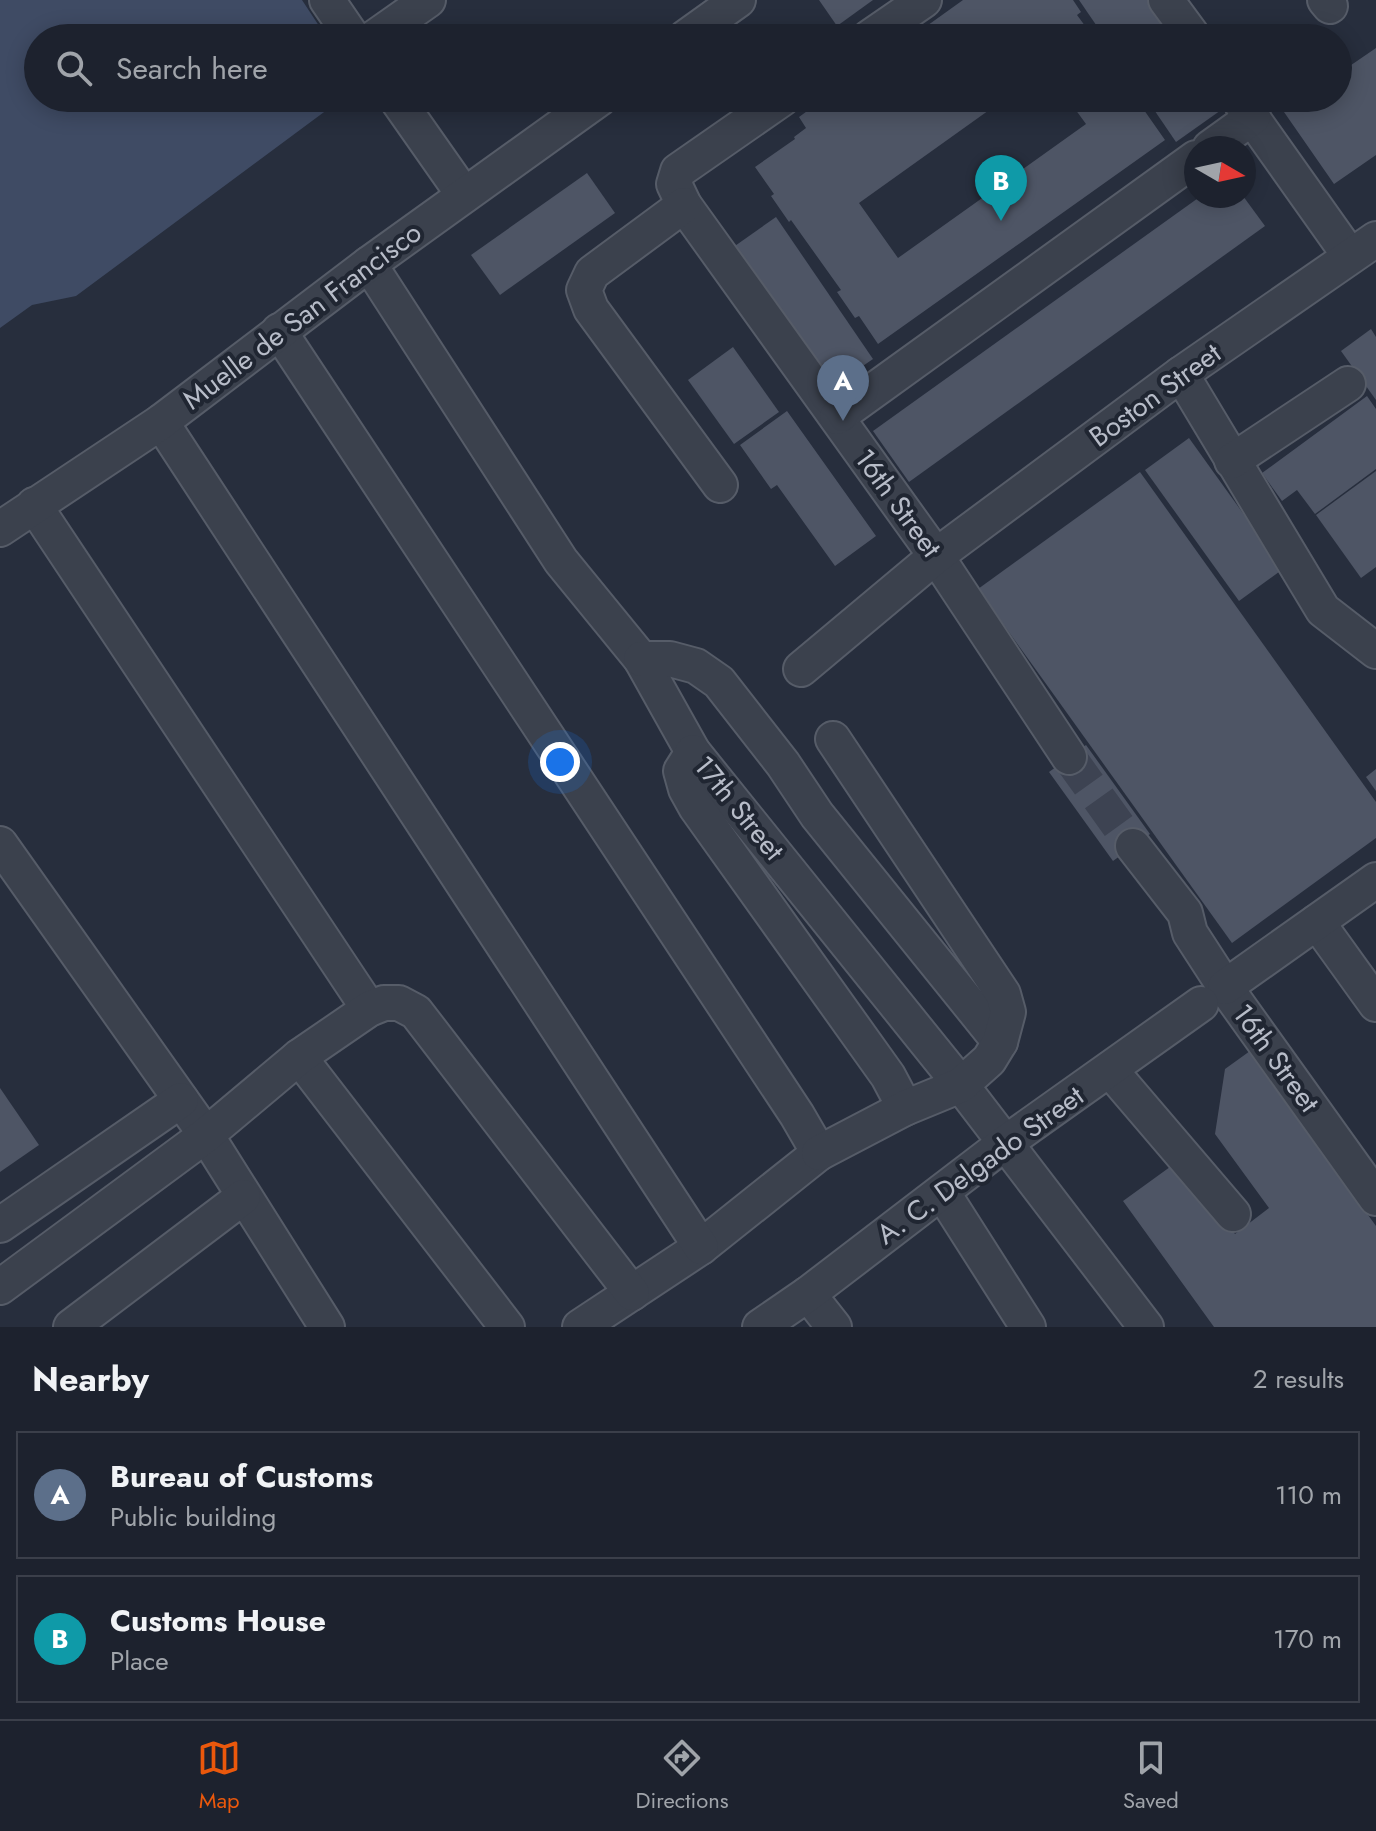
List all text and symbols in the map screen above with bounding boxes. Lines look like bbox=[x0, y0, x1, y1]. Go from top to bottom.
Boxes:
search box bbox=[24, 24, 1352, 112]
icon: search bbox=[52, 46, 96, 90]
text: Search here bbox=[116, 47, 268, 90]
north arrow bbox=[1184, 136, 1256, 208]
pin: B bbox=[975, 155, 1027, 221]
street label: Muelle de San Francisco bbox=[174, 212, 430, 420]
street label: Boston Street bbox=[1081, 333, 1230, 457]
pin: A bbox=[817, 355, 869, 421]
street label: 16th Street bbox=[845, 440, 952, 566]
your location bbox=[540, 742, 580, 782]
street label: 17th Street bbox=[684, 747, 794, 869]
street label: 16th Street bbox=[1223, 995, 1330, 1121]
street label: A. C. Delgado Street bbox=[868, 1076, 1092, 1254]
text: Nearby bbox=[32, 1355, 149, 1404]
text: 2 results bbox=[1253, 1360, 1344, 1398]
text: Bureau of Customs bbox=[110, 1455, 373, 1498]
text: A bbox=[50, 1476, 70, 1514]
text: 110 m bbox=[1275, 1476, 1342, 1514]
text: Public building bbox=[110, 1498, 276, 1536]
text: Customs House bbox=[110, 1599, 326, 1642]
text: B bbox=[51, 1620, 69, 1658]
text: 170 m bbox=[1273, 1620, 1342, 1658]
text: Place bbox=[110, 1642, 169, 1680]
tab: Map bbox=[197, 1736, 241, 1816]
tab: Directions bbox=[636, 1736, 729, 1816]
tab: Saved bbox=[1123, 1736, 1179, 1816]

